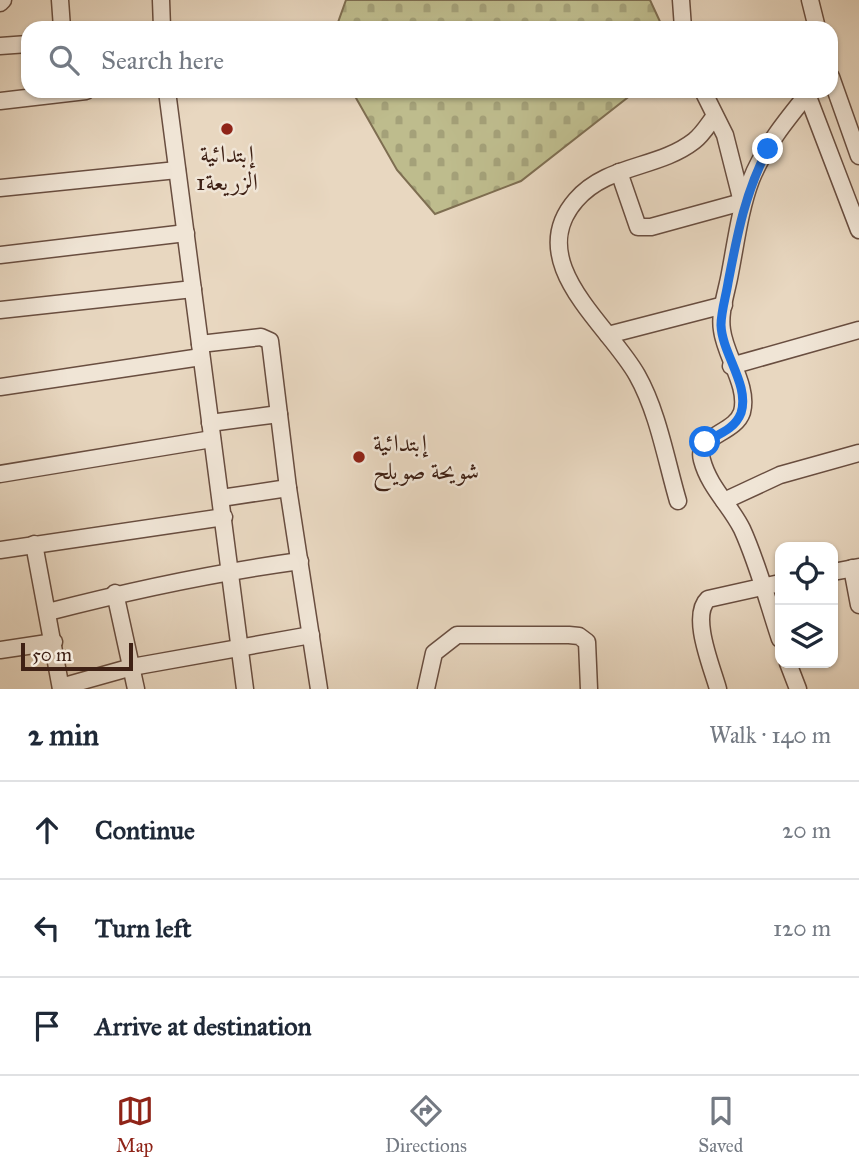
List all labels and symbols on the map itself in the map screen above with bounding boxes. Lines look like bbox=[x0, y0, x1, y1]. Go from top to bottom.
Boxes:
marker: إبتدائية الزريعة1 bbox=[219, 121, 235, 137]
route end bbox=[752, 133, 783, 164]
place label: إبتدائية الزريعة1 bbox=[196, 139, 258, 197]
route start bbox=[689, 426, 720, 457]
place label: إبتدائية شويحة صويلح bbox=[373, 428, 479, 492]
marker: إبتدائية شويحة صويلح bbox=[351, 449, 367, 465]
scale bar bbox=[21, 640, 133, 672]

